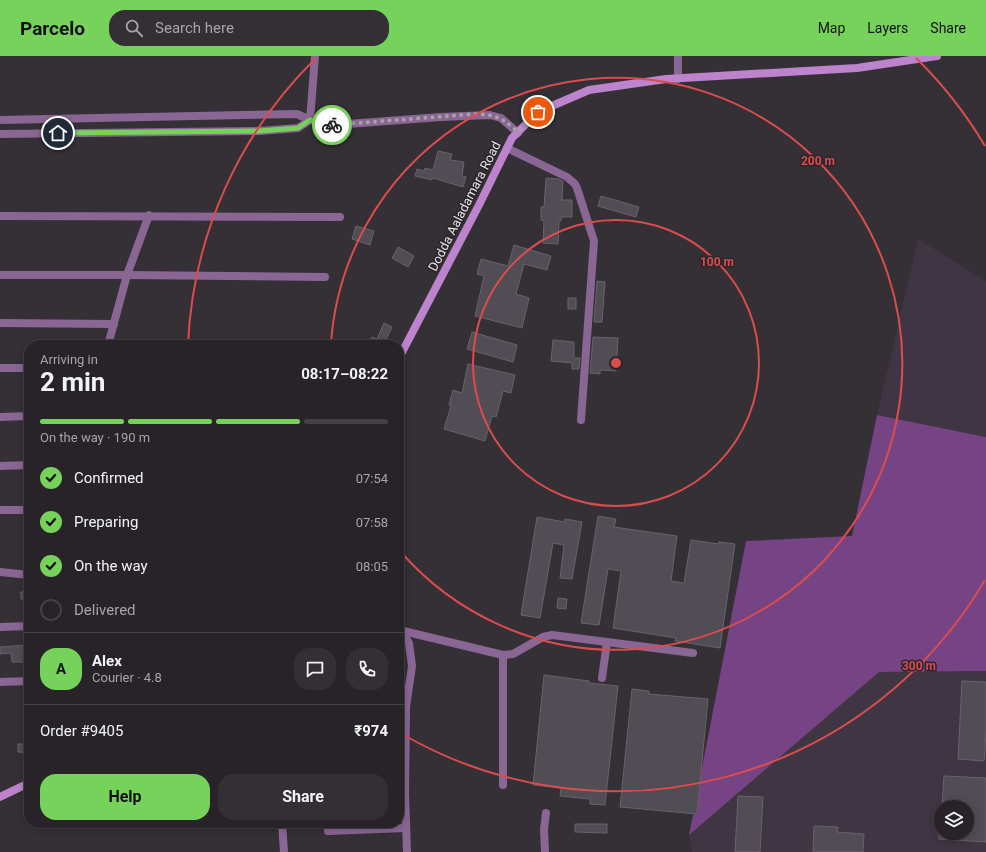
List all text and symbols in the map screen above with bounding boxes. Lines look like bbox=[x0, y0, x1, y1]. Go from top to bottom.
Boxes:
search box bbox=[109, 10, 389, 46]
text: Parcelo bbox=[20, 17, 85, 40]
icon: search bbox=[123, 17, 145, 39]
text: Search here bbox=[155, 19, 234, 37]
text: Map bbox=[818, 20, 845, 36]
text: Layers bbox=[867, 20, 908, 36]
text: Share bbox=[930, 20, 966, 36]
pin bbox=[521, 95, 555, 129]
icon: bag bbox=[527, 101, 549, 123]
courier bbox=[312, 105, 352, 145]
icon: bike bbox=[321, 114, 343, 136]
pin bbox=[41, 116, 75, 150]
icon: home bbox=[47, 122, 69, 144]
street label: Dodda Aaladamara Road bbox=[425, 139, 504, 274]
text: 200 m bbox=[801, 154, 835, 168]
text: 100 m bbox=[700, 255, 734, 269]
text: Arriving in bbox=[40, 352, 98, 367]
centre of rings bbox=[609, 356, 623, 370]
text: 08:17–08:22 bbox=[301, 365, 388, 383]
text: 2 min bbox=[40, 367, 105, 397]
text: On the way · 190 m bbox=[40, 430, 150, 445]
icon: check bbox=[40, 467, 62, 489]
text: Confirmed bbox=[74, 469, 144, 487]
text: 07:54 bbox=[356, 471, 388, 486]
icon: check bbox=[40, 511, 62, 533]
text: Preparing bbox=[74, 513, 138, 531]
text: 07:58 bbox=[356, 515, 388, 530]
icon: check bbox=[40, 555, 62, 577]
text: On the way bbox=[74, 557, 148, 575]
text: 08:05 bbox=[356, 559, 388, 574]
text: Delivered bbox=[74, 601, 136, 619]
button: chat bbox=[294, 648, 336, 690]
button: phone bbox=[346, 648, 388, 690]
text: Alex bbox=[92, 652, 122, 670]
text: 300 m bbox=[902, 659, 936, 673]
text: A bbox=[56, 660, 66, 678]
text: Courier · 4.8 bbox=[92, 670, 162, 685]
text: Order #9405 bbox=[40, 722, 123, 740]
text: ₹974 bbox=[354, 722, 388, 740]
button: Help bbox=[40, 774, 210, 820]
button: Share bbox=[218, 774, 388, 820]
map controls bbox=[934, 800, 974, 840]
button: layers bbox=[934, 800, 974, 840]

